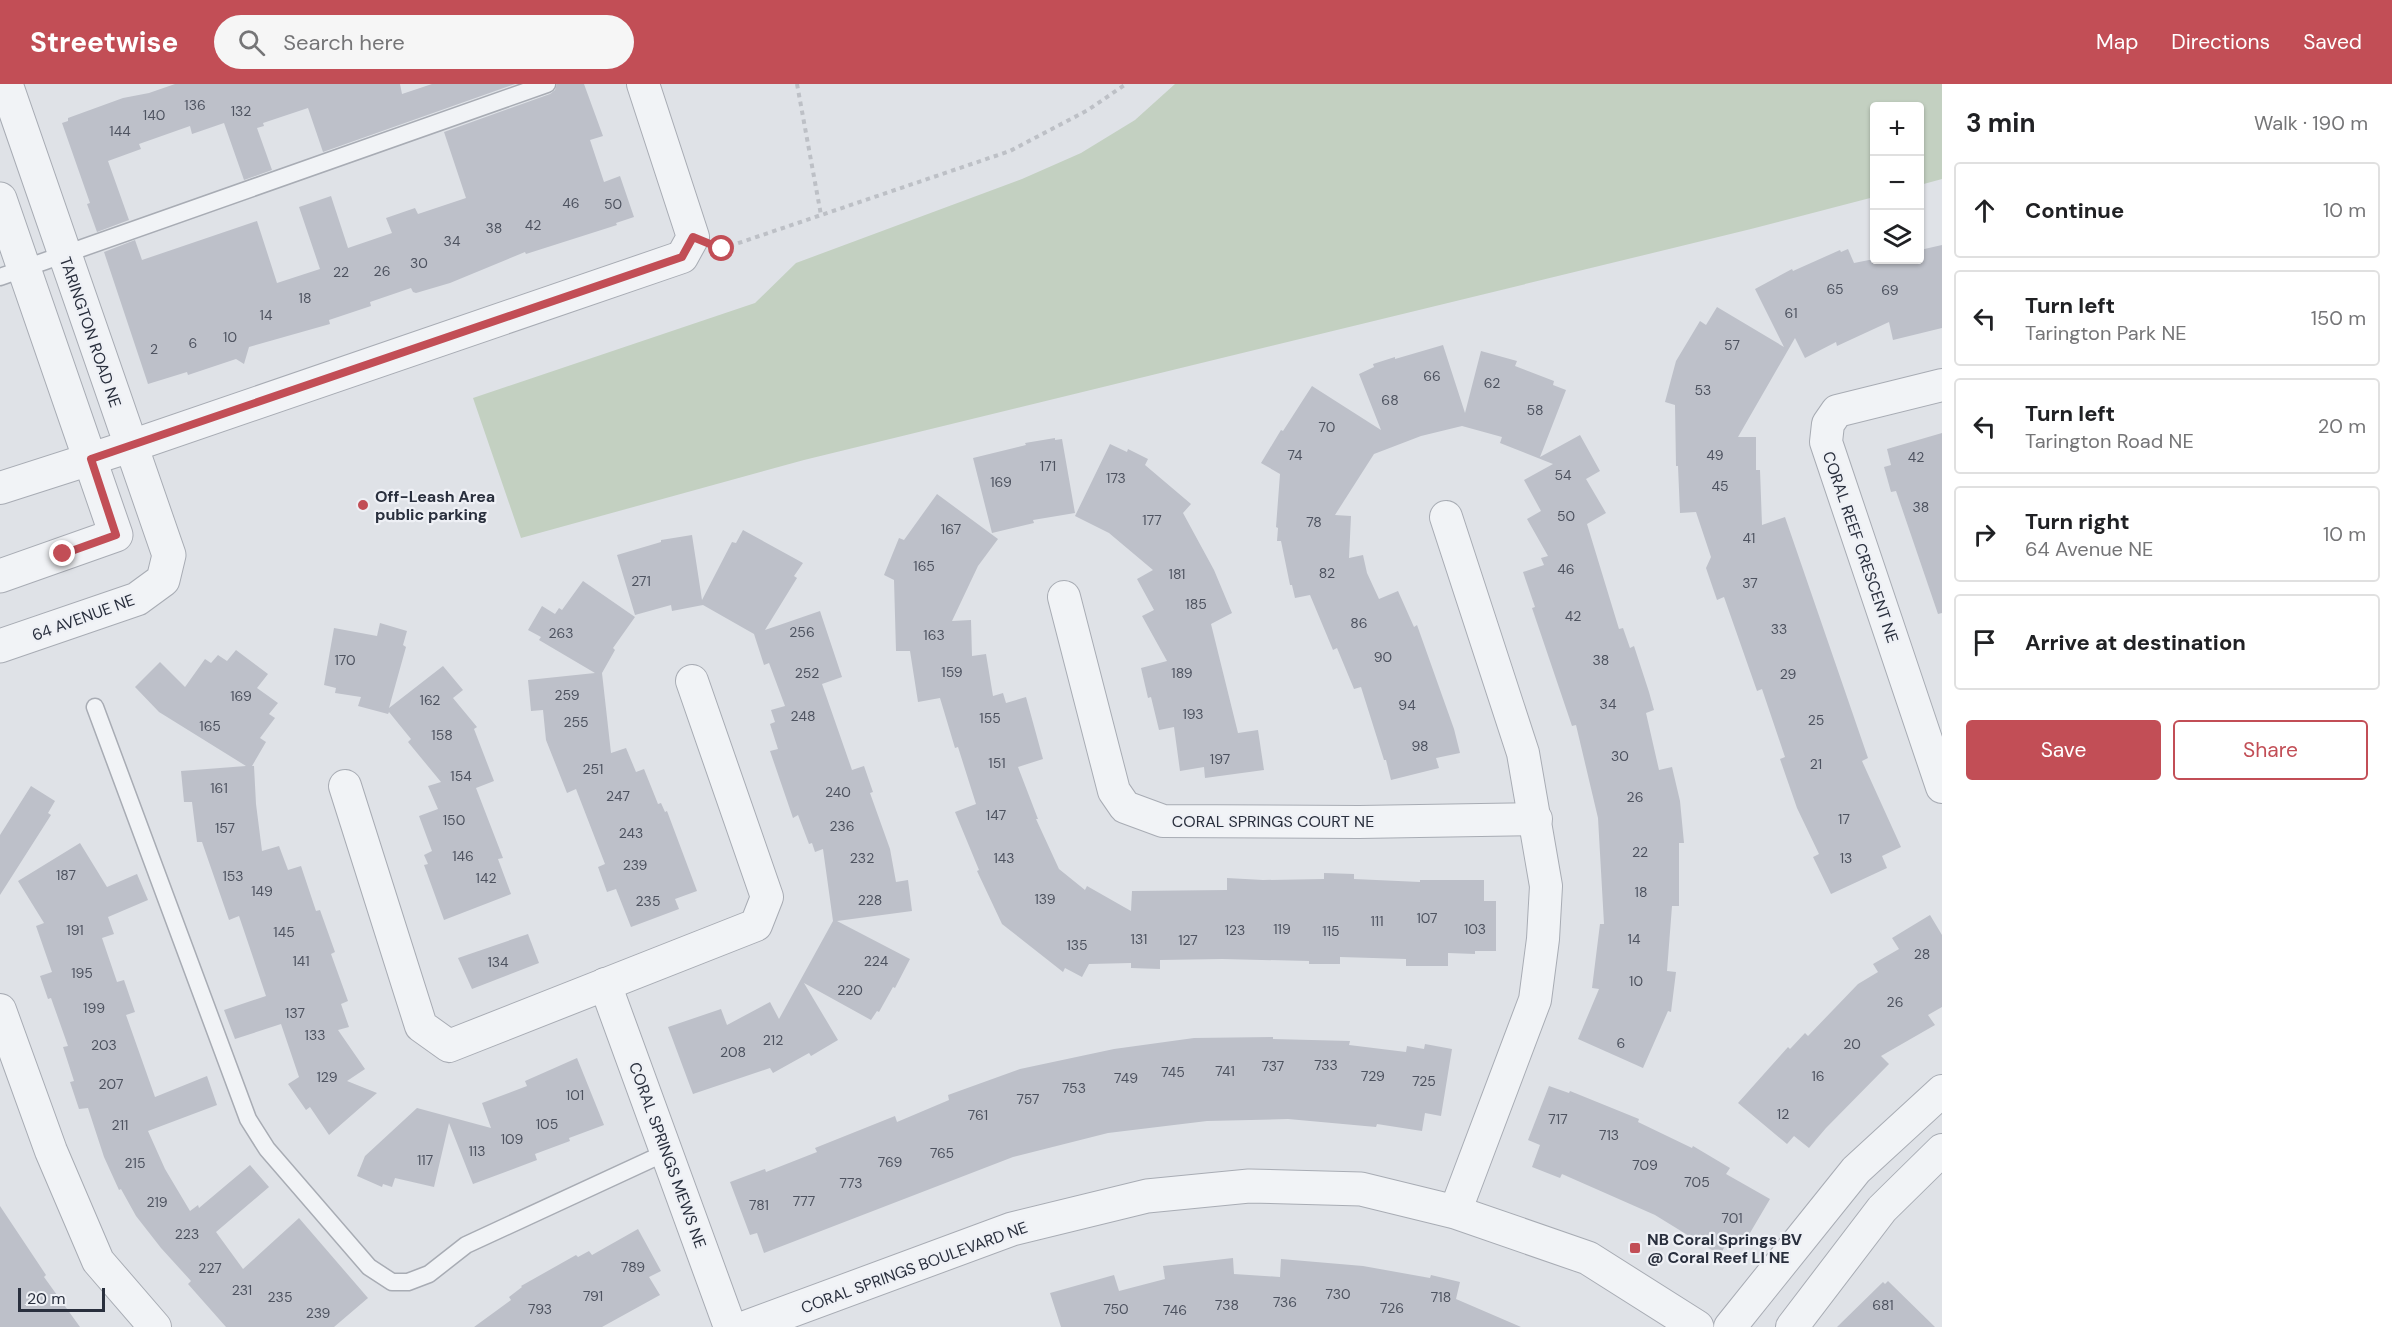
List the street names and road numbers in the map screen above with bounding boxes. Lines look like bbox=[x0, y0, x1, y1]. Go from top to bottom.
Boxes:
street label: TARINGTON ROAD NE bbox=[55, 254, 126, 410]
street label: CORAL REEF CRESCENT NE bbox=[1818, 449, 1903, 646]
street label: 64 AVENUE NE bbox=[29, 589, 137, 646]
street label: CORAL SPRINGS COURT NE bbox=[1172, 811, 1374, 832]
street label: CORAL SPRINGS MEWS NE bbox=[624, 1059, 711, 1251]
street label: CORAL SPRINGS BOULEVARD NE bbox=[798, 1217, 1030, 1318]

